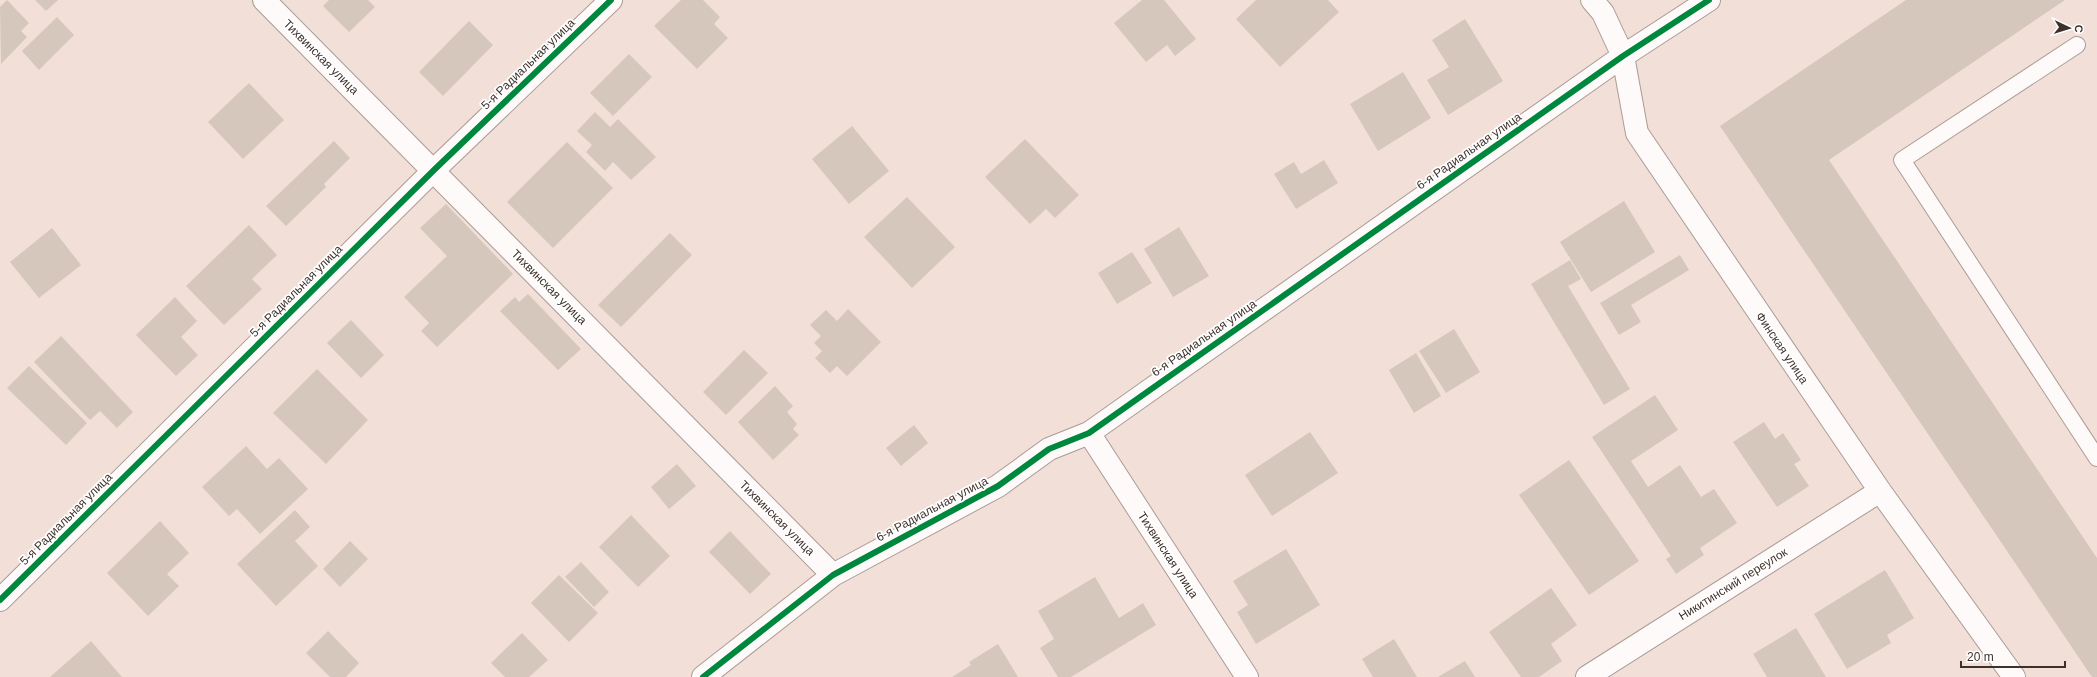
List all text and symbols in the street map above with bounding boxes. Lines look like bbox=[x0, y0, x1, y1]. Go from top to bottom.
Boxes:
north arrow bbox=[2049, 8, 2089, 48]
street label: 5-я Радиальная улица bbox=[478, 15, 578, 112]
street label: Тихвинская улица bbox=[281, 17, 362, 98]
text: С bbox=[2073, 24, 2085, 33]
street label: 6-я Радиальная улица bbox=[1414, 109, 1524, 192]
street label: 5-я Радиальная улица bbox=[247, 242, 345, 340]
street label: Тихвинская улица bbox=[509, 247, 590, 328]
street label: 6-я Радиальная улица bbox=[1149, 296, 1259, 379]
street label: Финская улица bbox=[1753, 309, 1811, 387]
street label: 5-я Радиальная улица bbox=[17, 470, 115, 568]
street label: 6-я Радиальная улица bbox=[874, 473, 991, 544]
street label: Тихвинская улица bbox=[737, 478, 818, 559]
street label: Тихвинская улица bbox=[1135, 509, 1201, 601]
street label: Никитинский переулок bbox=[1676, 544, 1790, 623]
scale bar bbox=[1961, 643, 2065, 669]
text: 20 m bbox=[1967, 650, 1994, 664]

